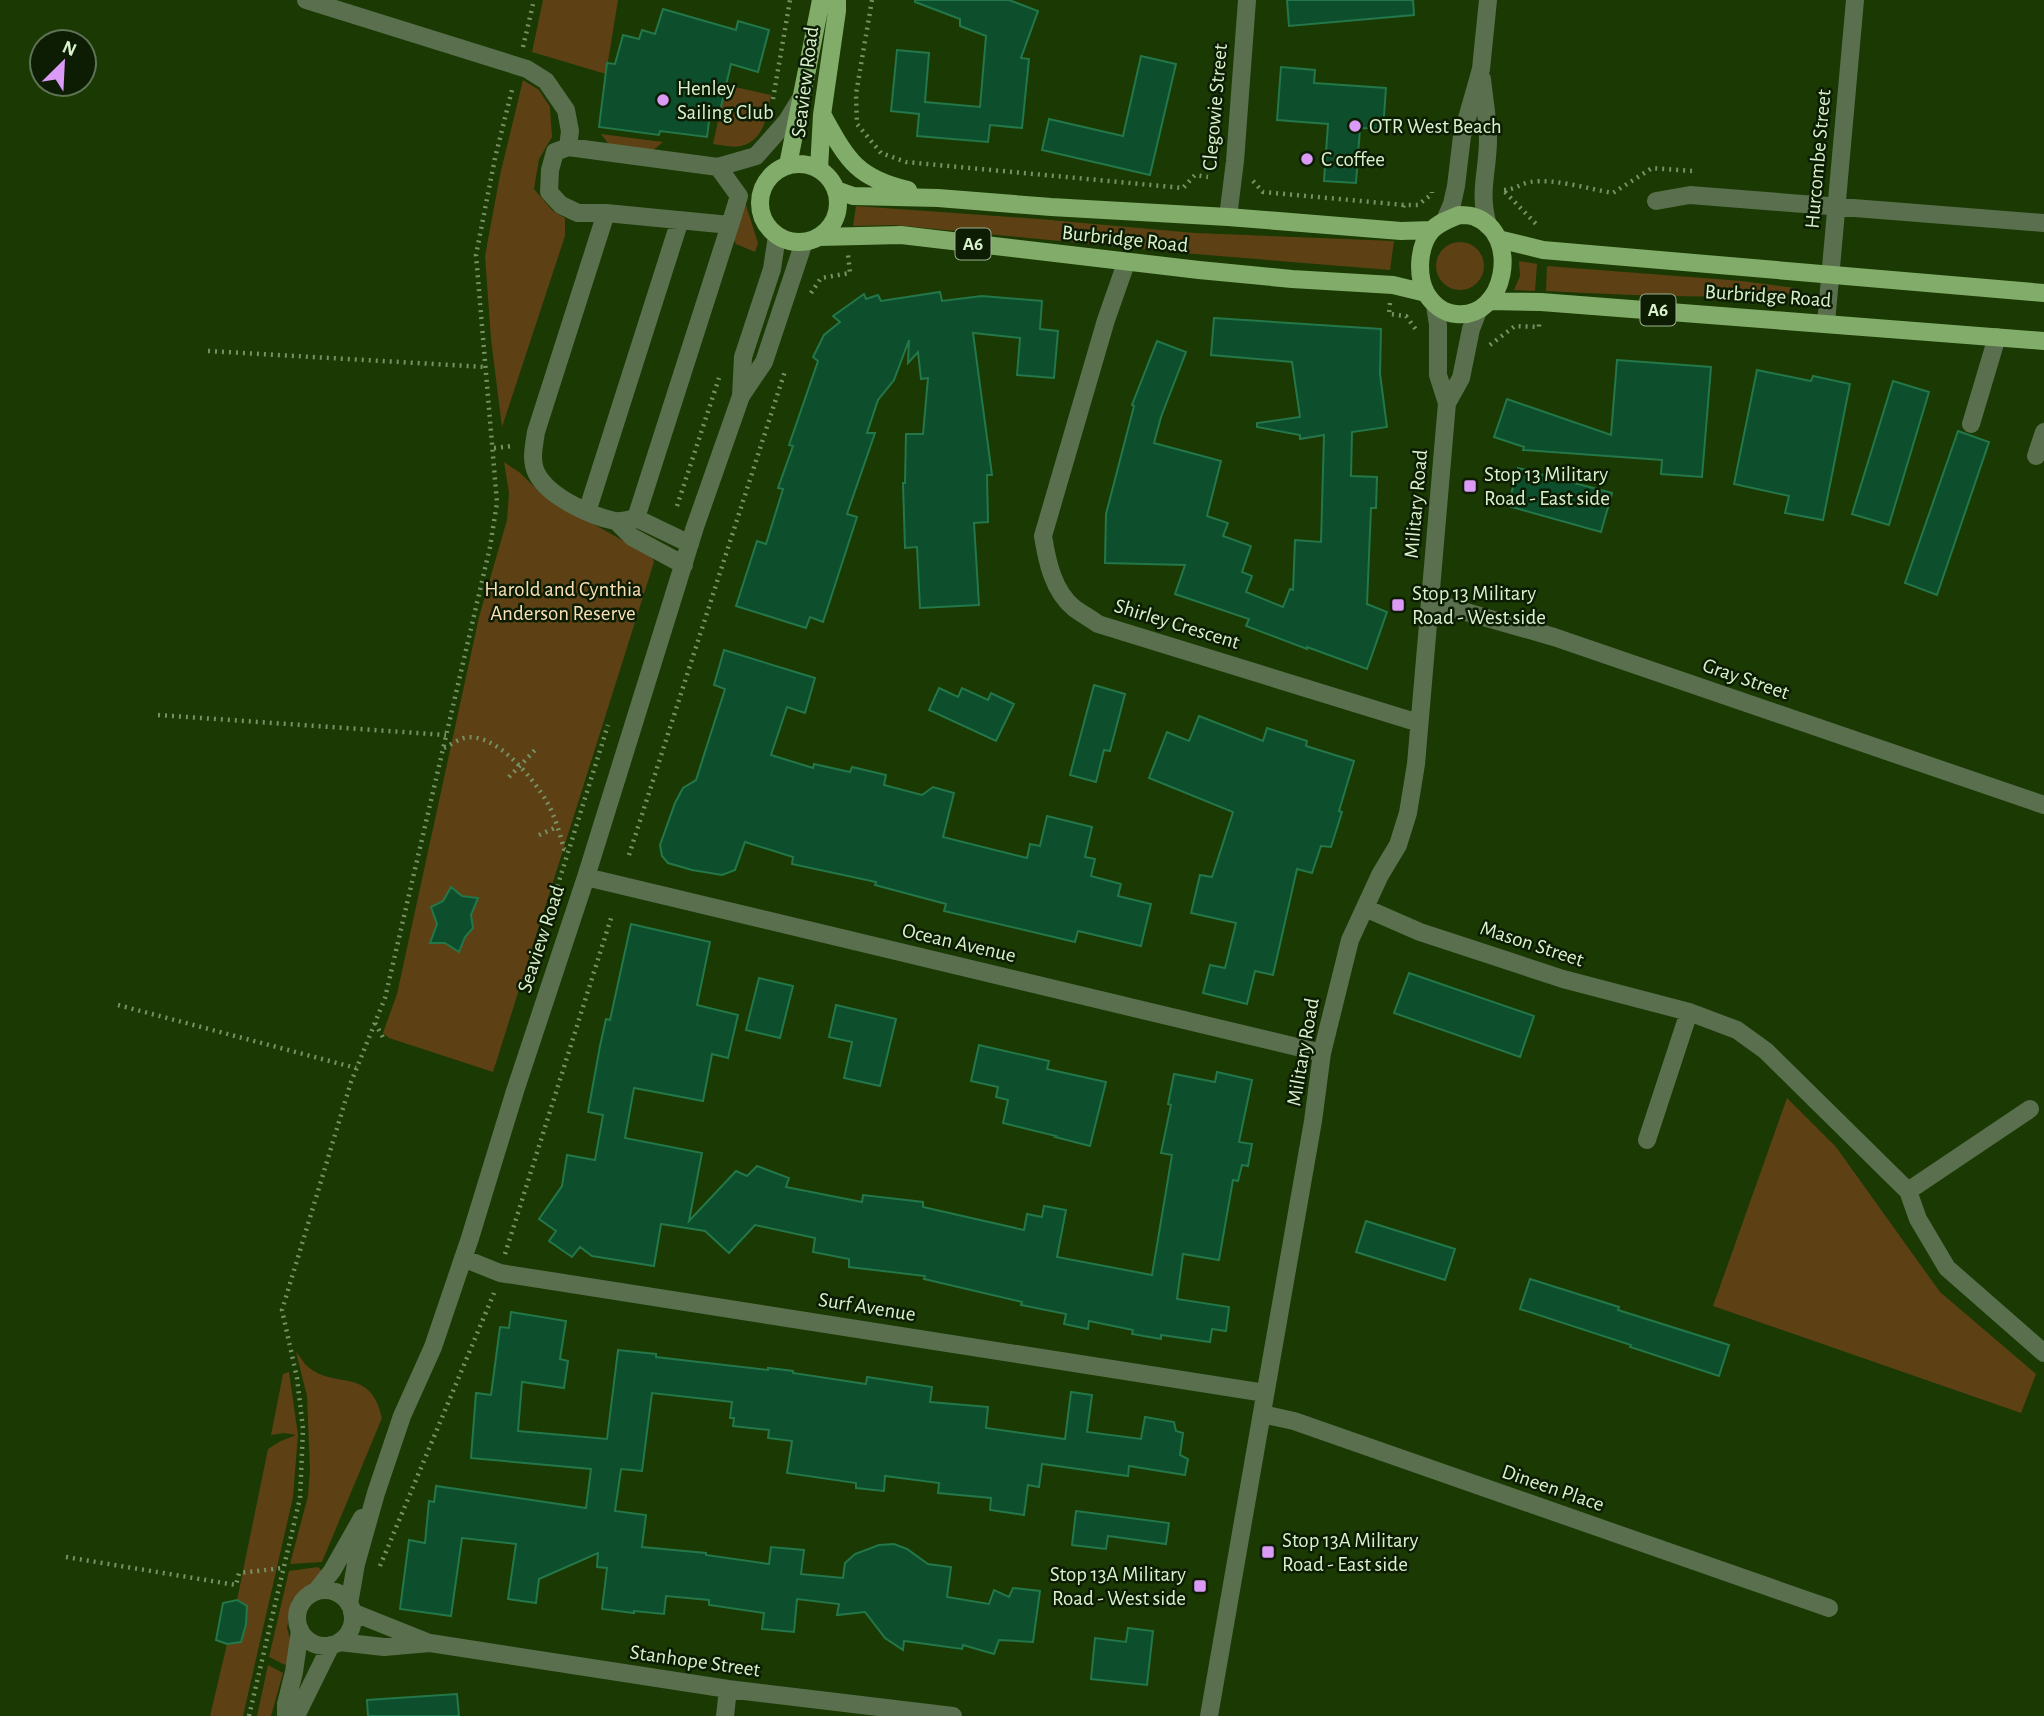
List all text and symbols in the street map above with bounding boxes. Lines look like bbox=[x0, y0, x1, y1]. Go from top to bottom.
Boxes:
street label: Seaview Road bbox=[788, 25, 822, 139]
north arrow bbox=[28, 28, 98, 98]
text: N bbox=[59, 37, 79, 60]
street label: Clegowie Street bbox=[1199, 42, 1231, 171]
place label: Henley Sailing Club bbox=[677, 78, 774, 123]
street label: Hurcombe Street bbox=[1801, 88, 1835, 230]
marker: Henley Sailing Club bbox=[655, 92, 671, 108]
place label: OTR West Beach bbox=[1369, 116, 1502, 137]
marker: OTR West Beach bbox=[1347, 118, 1363, 134]
place label: C coffee bbox=[1321, 149, 1385, 170]
marker: C coffee bbox=[1299, 151, 1315, 167]
street label: Burbridge Road bbox=[1061, 222, 1189, 256]
road number: A6 bbox=[956, 228, 990, 260]
street label: Burbridge Road bbox=[1704, 281, 1832, 311]
road number: A6 bbox=[1640, 294, 1676, 326]
street label: Military Road bbox=[1401, 449, 1431, 559]
place label: Stop 13 Military Road - East side bbox=[1484, 464, 1610, 509]
marker: Stop 13 Military Road - East side bbox=[1462, 478, 1478, 494]
park label: Harold and Cynthia Anderson Reserve bbox=[484, 579, 642, 624]
place label: Stop 13 Military Road - West side bbox=[1412, 583, 1546, 628]
street label: Shirley Crescent bbox=[1112, 595, 1242, 653]
marker: Stop 13 Military Road - West side bbox=[1390, 597, 1406, 613]
street label: Gray Street bbox=[1700, 654, 1792, 704]
street label: Seaview Road bbox=[514, 883, 568, 995]
street label: Mason Street bbox=[1478, 917, 1587, 971]
street label: Ocean Avenue bbox=[900, 920, 1018, 966]
street label: Military Road bbox=[1283, 996, 1323, 1108]
street label: Surf Avenue bbox=[817, 1289, 917, 1325]
street label: Dineen Place bbox=[1499, 1461, 1607, 1515]
place label: Stop 13A Military Road - East side bbox=[1282, 1530, 1418, 1575]
marker: Stop 13A Military Road - East side bbox=[1260, 1544, 1276, 1560]
place label: Stop 13A Military Road - West side bbox=[1050, 1564, 1186, 1609]
marker: Stop 13A Military Road - West side bbox=[1192, 1578, 1208, 1594]
street label: Stanhope Street bbox=[628, 1641, 762, 1681]

